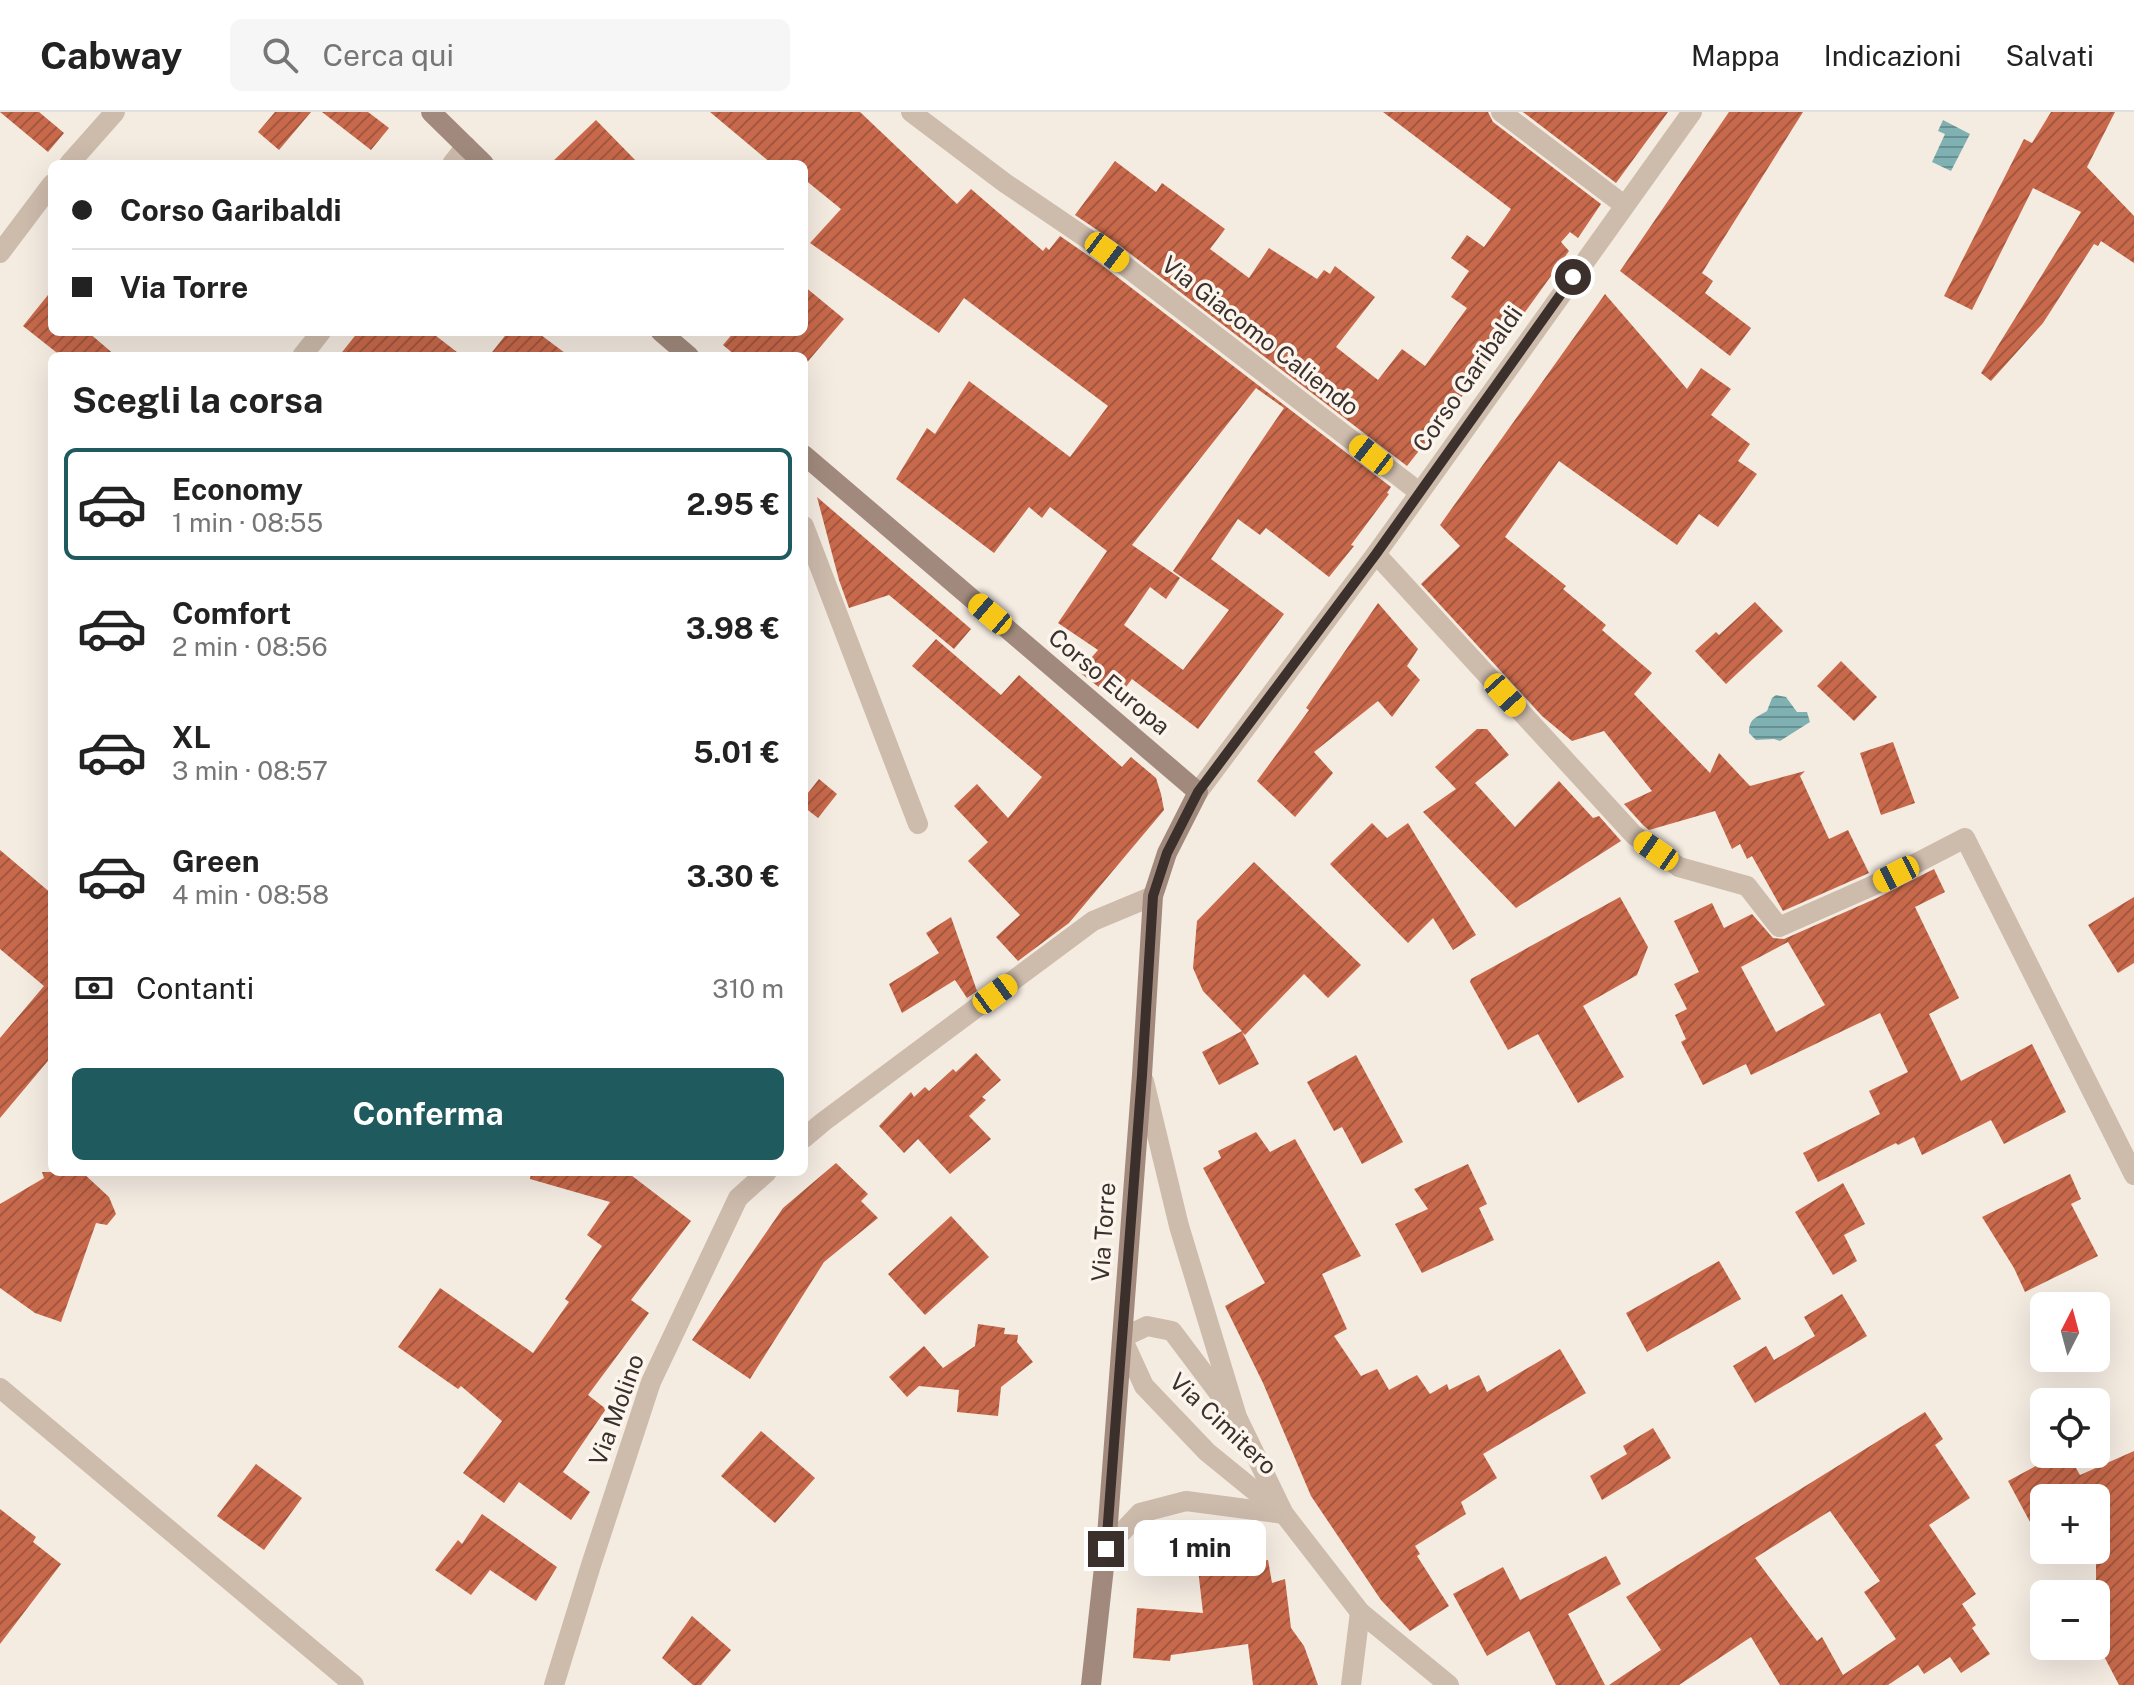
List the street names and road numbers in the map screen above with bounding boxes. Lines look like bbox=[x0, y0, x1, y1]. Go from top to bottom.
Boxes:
street label: Via Giacomo Caliendo bbox=[1156, 250, 1365, 421]
street label: Corso Garibaldi bbox=[1406, 300, 1528, 457]
street label: Corso Europa bbox=[1043, 622, 1176, 740]
street label: Via Torre bbox=[1086, 1181, 1120, 1283]
street label: Via Molino bbox=[583, 1350, 649, 1469]
street label: Via Cimitero bbox=[1164, 1367, 1283, 1480]

